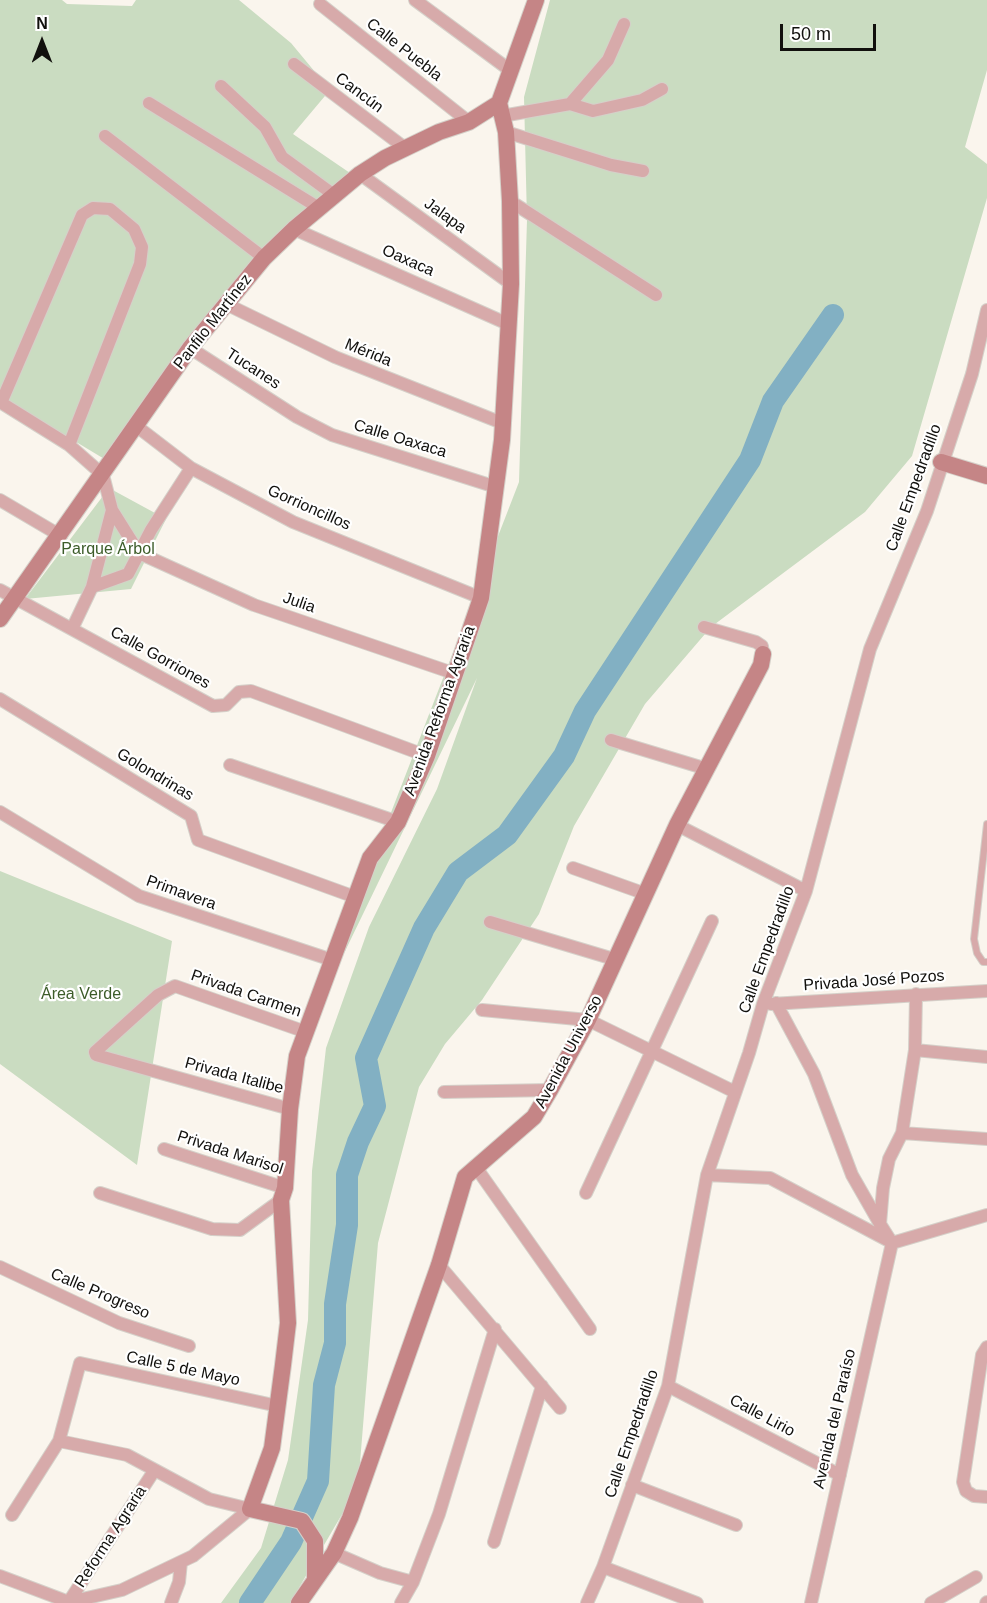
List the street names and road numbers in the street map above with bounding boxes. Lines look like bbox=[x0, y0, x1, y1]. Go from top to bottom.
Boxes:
street label: Calle Puebla bbox=[362, 15, 446, 85]
street label: Cancún bbox=[331, 69, 387, 117]
street label: Jalapa bbox=[420, 194, 470, 238]
street label: Oaxaca bbox=[379, 241, 437, 281]
street label: Panfilo Martínez bbox=[170, 271, 256, 373]
street label: Mérida bbox=[342, 335, 394, 371]
street label: Tucanes bbox=[222, 344, 284, 394]
street label: Calle Oaxaca bbox=[351, 416, 449, 462]
street label: Calle Empedradillo bbox=[882, 422, 946, 554]
street label: Gorrioncillos bbox=[264, 481, 354, 535]
street label: Julia bbox=[280, 589, 318, 617]
street label: Calle Gorriones bbox=[107, 623, 213, 693]
street label: Avenida Reforma Agraria bbox=[400, 623, 480, 799]
street label: Golondrinas bbox=[113, 745, 197, 805]
street label: Primavera bbox=[143, 872, 219, 914]
street label: Calle Empedradillo bbox=[735, 884, 799, 1016]
street label: Privada Carmen bbox=[188, 966, 304, 1022]
street label: Privada José Pozos bbox=[803, 966, 945, 996]
street label: Avenida Universo bbox=[531, 992, 607, 1112]
street label: Privada Italibe bbox=[183, 1054, 285, 1098]
street label: Privada Marisol bbox=[175, 1127, 285, 1179]
street label: Calle Progreso bbox=[48, 1264, 152, 1324]
street label: Avenida del Paraíso bbox=[810, 1347, 860, 1491]
street label: Calle 5 de Mayo bbox=[124, 1348, 242, 1390]
street label: Calle Empedradillo bbox=[601, 1367, 663, 1501]
street label: Calle Lirio bbox=[726, 1391, 798, 1441]
street label: Reforma Agraria bbox=[71, 1483, 151, 1591]

